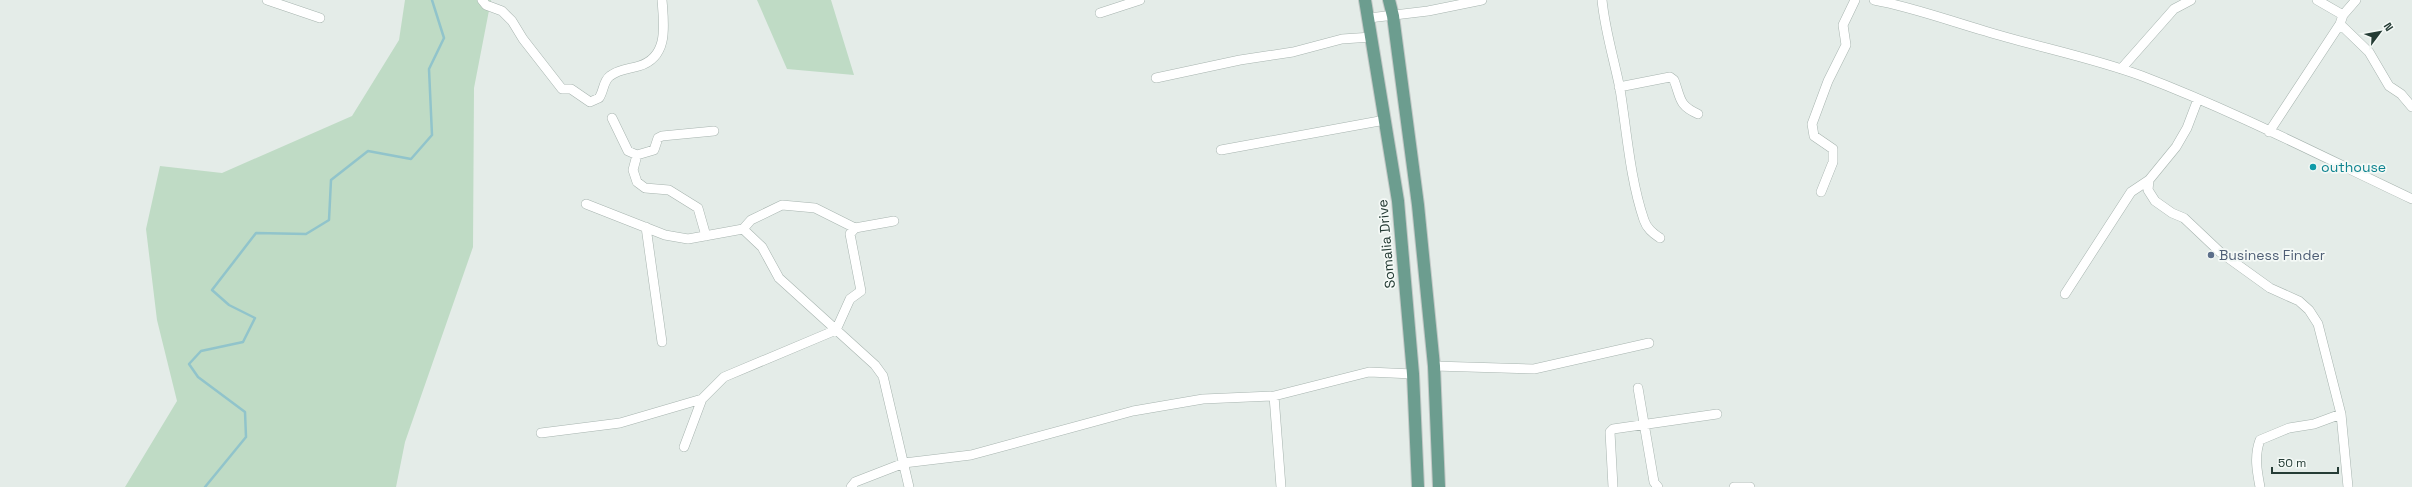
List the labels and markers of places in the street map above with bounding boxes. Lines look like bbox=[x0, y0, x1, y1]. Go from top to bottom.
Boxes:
place label: outhouse bbox=[2321, 158, 2386, 176]
marker: outhouse bbox=[2308, 162, 2318, 172]
place label: Business Finder bbox=[2219, 246, 2325, 264]
marker: Business Finder bbox=[2206, 250, 2216, 260]

